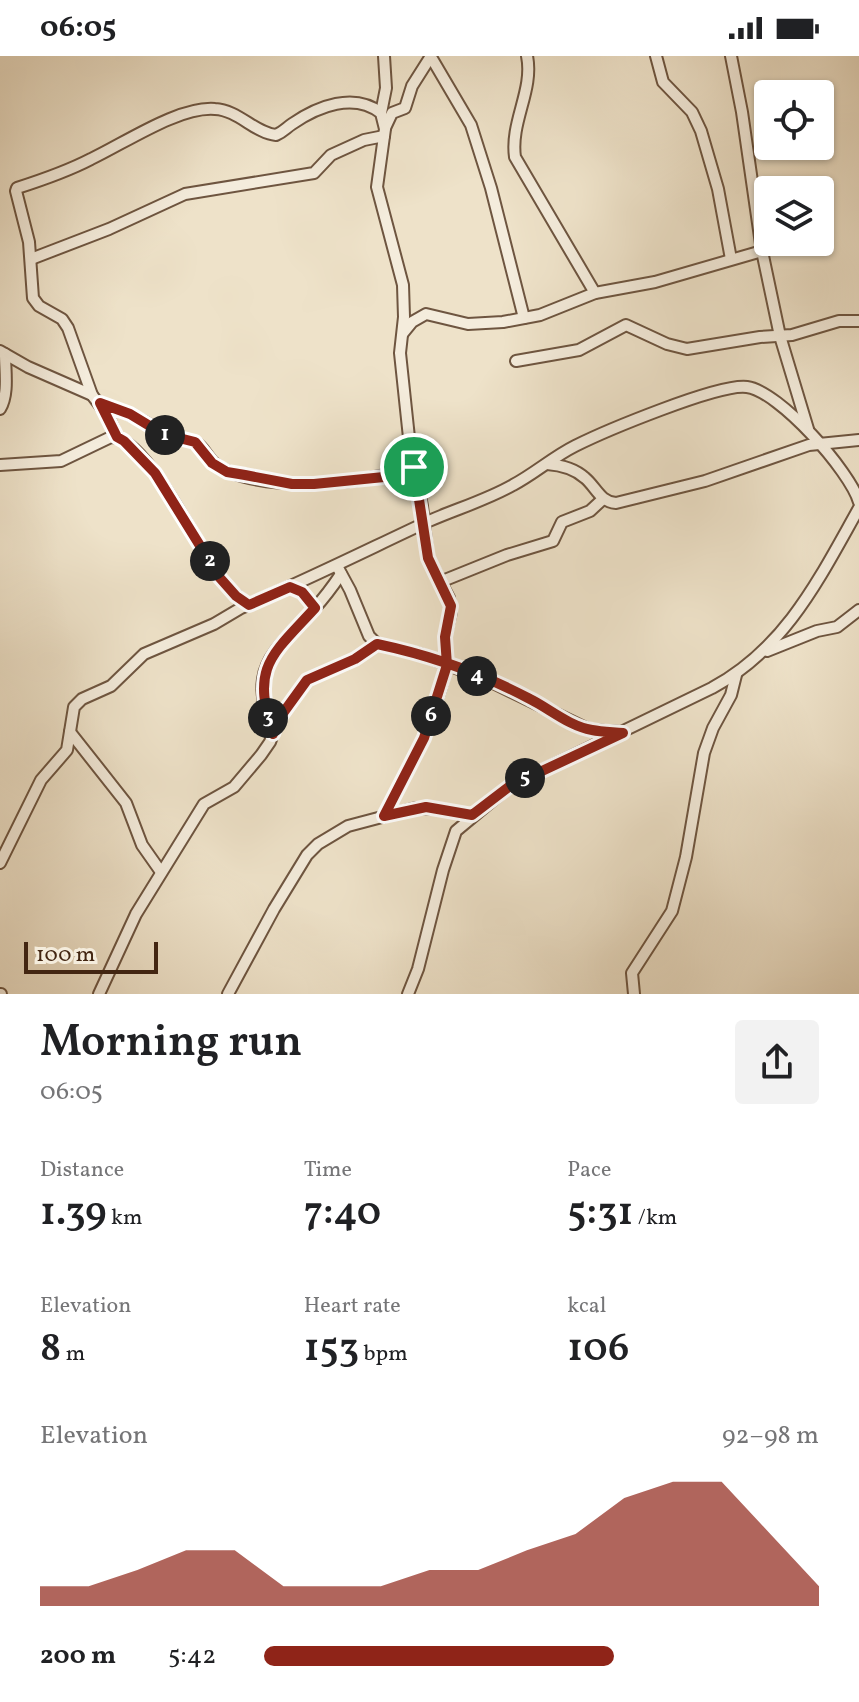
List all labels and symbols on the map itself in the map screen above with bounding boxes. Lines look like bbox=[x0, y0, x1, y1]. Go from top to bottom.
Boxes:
pin: 1 bbox=[145, 415, 185, 455]
pin bbox=[380, 433, 448, 501]
pin: 2 bbox=[190, 541, 230, 581]
pin: 4 bbox=[457, 656, 497, 696]
pin: 6 bbox=[411, 696, 451, 736]
pin: 3 bbox=[248, 698, 288, 738]
pin: 5 bbox=[505, 758, 545, 798]
scale bar bbox=[24, 938, 158, 974]

